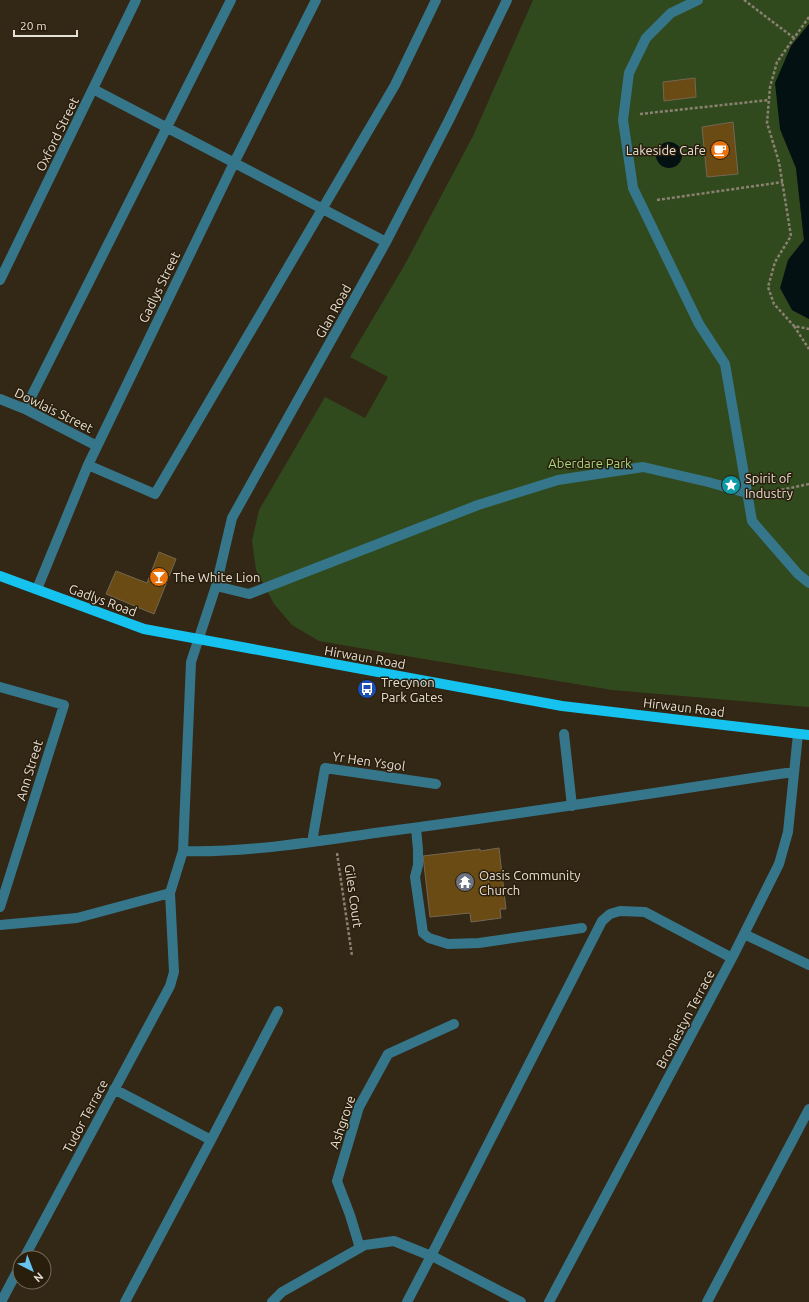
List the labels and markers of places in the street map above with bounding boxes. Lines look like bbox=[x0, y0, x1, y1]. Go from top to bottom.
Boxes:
cafe icon: Lakeside Cafe bbox=[709, 139, 731, 161]
place label: Lakeside Cafe bbox=[626, 143, 706, 157]
place label: Spirit of Industry bbox=[745, 471, 793, 500]
place icon: Spirit of Industry bbox=[720, 474, 742, 496]
bar icon: The White Lion bbox=[148, 566, 170, 588]
place label: The White Lion bbox=[173, 570, 260, 584]
place label: Trecynon Park Gates bbox=[381, 675, 443, 704]
bus stop icon: Trecynon Park Gates bbox=[356, 678, 378, 700]
place label: Oasis Community Church bbox=[479, 868, 581, 897]
temple icon: Oasis Community Church bbox=[454, 871, 476, 893]

